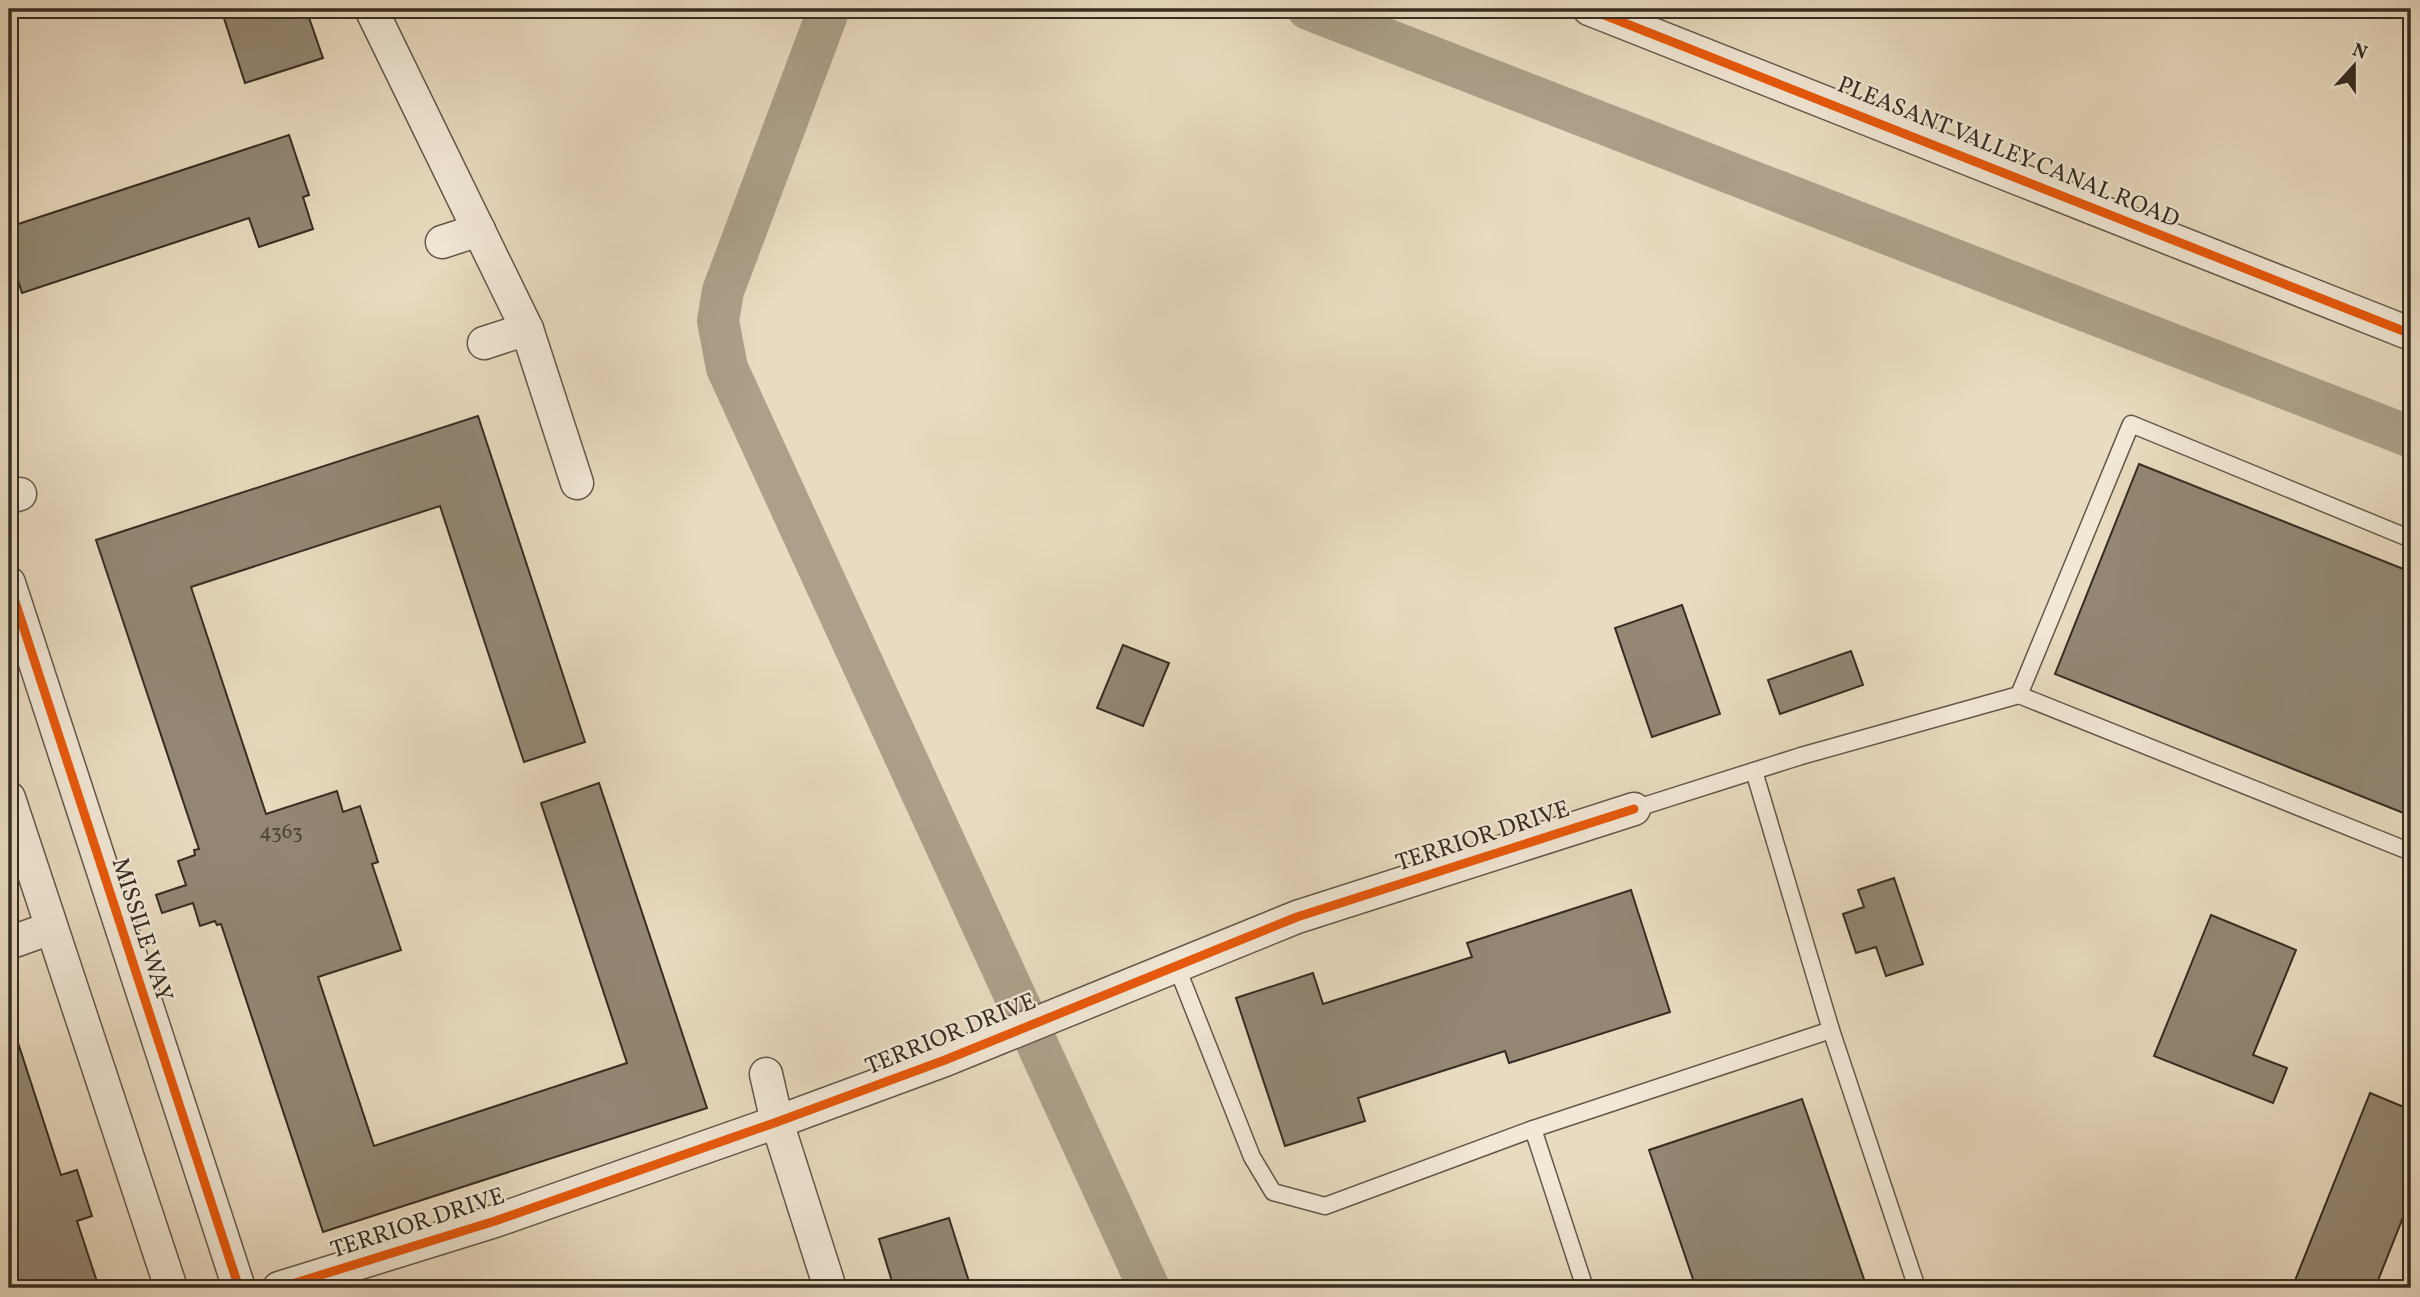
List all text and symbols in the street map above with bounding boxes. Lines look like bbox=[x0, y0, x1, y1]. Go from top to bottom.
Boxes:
north arrow bbox=[2318, 32, 2388, 102]
text: N bbox=[2348, 37, 2371, 67]
street label: PLEASANT VALLEY CANAL ROAD bbox=[1832, 69, 2184, 237]
street label: TERRIOR DRIVE bbox=[1392, 793, 1574, 881]
house number: 4363 bbox=[259, 818, 303, 847]
street label: MISSILE WAY bbox=[102, 854, 180, 1006]
street label: TERRIOR DRIVE bbox=[861, 985, 1041, 1085]
street label: TERRIOR DRIVE bbox=[327, 1180, 509, 1268]

